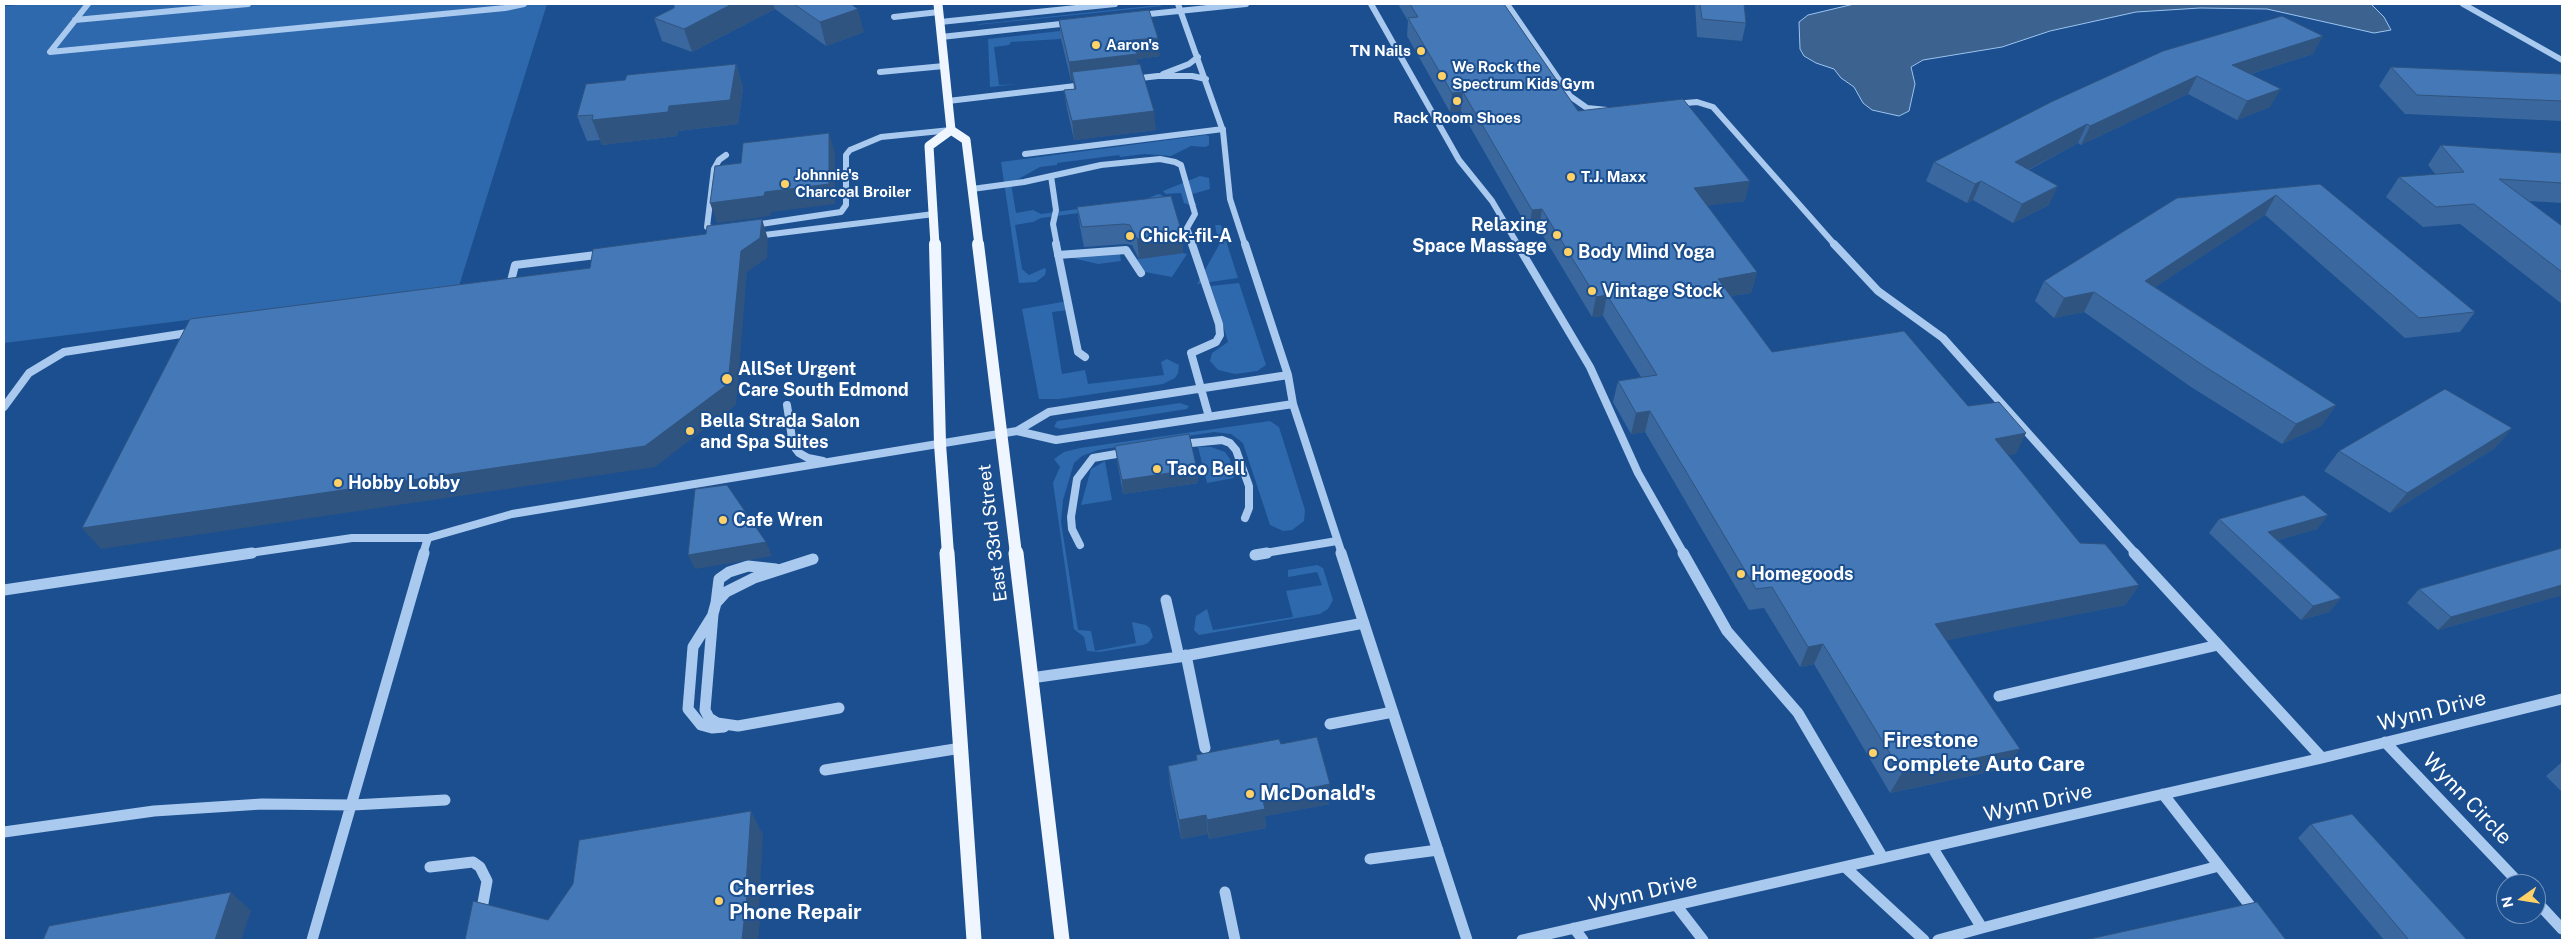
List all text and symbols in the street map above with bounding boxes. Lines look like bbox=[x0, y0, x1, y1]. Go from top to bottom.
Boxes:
place label: Aaron's bbox=[1106, 36, 1159, 54]
marker: Aaron's bbox=[1090, 39, 1102, 51]
place label: TN Nails bbox=[1350, 42, 1411, 60]
marker: TN Nails bbox=[1415, 45, 1427, 57]
place label: We Rock the Spectrum Kids Gym bbox=[1452, 58, 1595, 93]
marker: We Rock the Spectrum Kids Gym bbox=[1436, 70, 1448, 82]
marker: Rack Room Shoes bbox=[1451, 95, 1463, 107]
place label: Rack Room Shoes bbox=[1393, 109, 1521, 127]
place label: Johnnie's Charcoal Broiler bbox=[795, 166, 911, 201]
place label: T.J. Maxx bbox=[1581, 168, 1646, 186]
marker: T.J. Maxx bbox=[1565, 171, 1577, 183]
marker: Johnnie's Charcoal Broiler bbox=[779, 178, 791, 190]
place label: Relaxing Space Massage bbox=[1412, 214, 1547, 256]
place label: Chick-fil-A bbox=[1140, 225, 1232, 247]
marker: Relaxing Space Massage bbox=[1551, 229, 1563, 241]
marker: Chick-fil-A bbox=[1124, 230, 1136, 242]
place label: Body Mind Yoga bbox=[1578, 241, 1715, 263]
marker: Body Mind Yoga bbox=[1562, 246, 1574, 258]
place label: Vintage Stock bbox=[1602, 280, 1723, 302]
marker: Vintage Stock bbox=[1586, 285, 1598, 297]
place label: AllSet Urgent Care South Edmond bbox=[738, 358, 909, 400]
marker: AllSet Urgent Care South Edmond bbox=[720, 372, 734, 386]
place label: Bella Strada Salon and Spa Suites bbox=[700, 410, 860, 452]
marker: Bella Strada Salon and Spa Suites bbox=[684, 425, 696, 437]
place label: Taco Bell bbox=[1167, 458, 1246, 480]
street label: East 33rd Street bbox=[974, 463, 1012, 603]
marker: Taco Bell bbox=[1151, 463, 1163, 475]
place label: Hobby Lobby bbox=[348, 472, 460, 494]
marker: Hobby Lobby bbox=[332, 477, 344, 489]
place label: Cafe Wren bbox=[733, 509, 823, 531]
marker: Cafe Wren bbox=[717, 514, 729, 526]
place label: Homegoods bbox=[1751, 563, 1854, 585]
marker: Homegoods bbox=[1735, 568, 1747, 580]
street label: Wynn Drive bbox=[2375, 685, 2489, 737]
place label: Firestone Complete Auto Care bbox=[1883, 728, 2085, 778]
marker: Firestone Complete Auto Care bbox=[1867, 747, 1879, 759]
street label: Wynn Circle bbox=[2417, 748, 2517, 850]
street label: Wynn Drive bbox=[1981, 778, 2095, 828]
place label: McDonald's bbox=[1260, 781, 1376, 807]
marker: McDonald's bbox=[1244, 788, 1256, 800]
street label: Wynn Drive bbox=[1586, 868, 1700, 918]
north arrow bbox=[2496, 874, 2546, 924]
place label: Cherries Phone Repair bbox=[729, 876, 862, 926]
marker: Cherries Phone Repair bbox=[713, 895, 725, 907]
text: N bbox=[2498, 895, 2516, 909]

